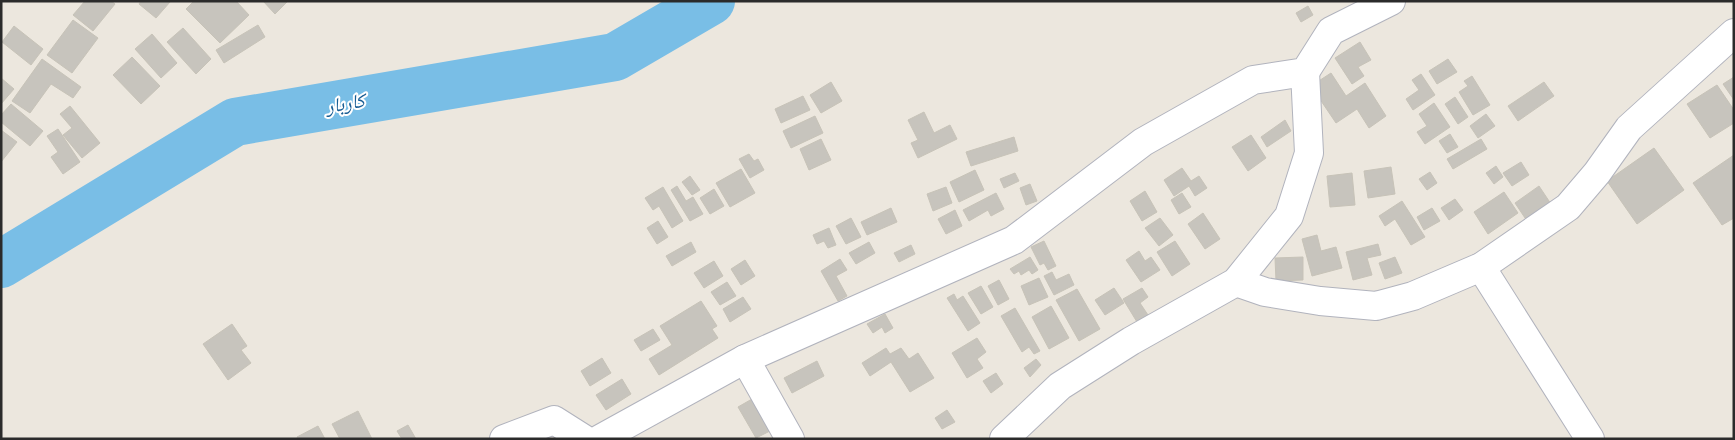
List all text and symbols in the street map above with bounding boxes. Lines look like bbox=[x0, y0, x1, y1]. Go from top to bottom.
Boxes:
water label: کاربار bbox=[322, 87, 370, 119]

